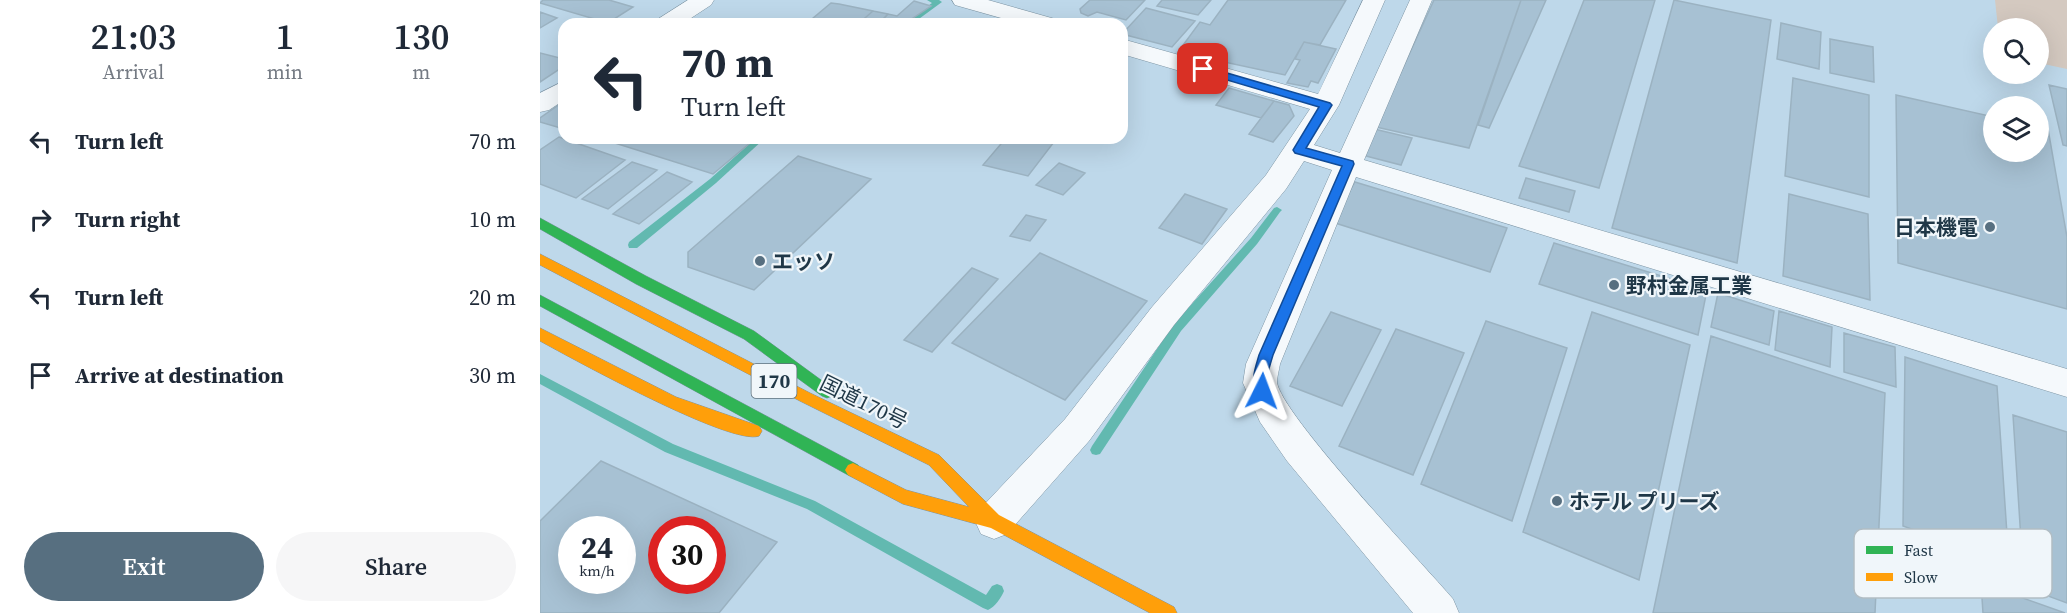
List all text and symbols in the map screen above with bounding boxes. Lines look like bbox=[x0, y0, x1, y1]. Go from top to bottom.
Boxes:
text: 21:03 bbox=[91, 12, 176, 61]
text: 1 bbox=[275, 12, 294, 61]
text: 130 bbox=[393, 12, 449, 61]
map controls bbox=[1983, 18, 2049, 162]
button: search bbox=[1983, 18, 2049, 84]
text: 70 m bbox=[681, 33, 774, 91]
icon: left bbox=[582, 42, 660, 120]
pin bbox=[1177, 43, 1228, 94]
icon: arrive bbox=[1186, 52, 1219, 85]
text: Arrival bbox=[102, 58, 164, 86]
text: min bbox=[267, 58, 303, 86]
text: m bbox=[412, 58, 430, 86]
text: Turn left bbox=[681, 88, 785, 125]
button: layers bbox=[1983, 96, 2049, 162]
icon: left bbox=[24, 125, 57, 158]
text: Turn left bbox=[75, 126, 163, 156]
text: 70 m bbox=[469, 126, 516, 156]
icon: right bbox=[24, 203, 57, 236]
text: Turn right bbox=[75, 204, 180, 234]
text: 10 m bbox=[469, 204, 516, 234]
place label: 日本機電 bbox=[1894, 213, 1978, 242]
marker: 日本機電 bbox=[1983, 220, 1997, 234]
place label: エッソ bbox=[772, 247, 835, 276]
marker: エッソ bbox=[753, 254, 767, 268]
place label: 野村金属工業 bbox=[1626, 271, 1752, 300]
marker: 野村金属工業 bbox=[1607, 278, 1621, 292]
icon: left bbox=[24, 281, 57, 314]
text: Turn left bbox=[75, 282, 163, 312]
text: 20 m bbox=[469, 282, 516, 312]
icon: arrive bbox=[24, 359, 57, 392]
position arrow bbox=[1230, 359, 1294, 423]
text: Arrive at destination bbox=[75, 360, 284, 390]
text: 30 m bbox=[469, 360, 516, 390]
road number: 170 bbox=[752, 364, 796, 398]
street label: 国道170号 bbox=[815, 368, 913, 436]
place label: ホテル プリーズ bbox=[1569, 487, 1719, 516]
marker: ホテル プリーズ bbox=[1550, 494, 1564, 508]
speed limit sign: 30 bbox=[648, 516, 726, 594]
text: 24 bbox=[581, 527, 613, 568]
legend bbox=[1854, 529, 2052, 598]
button: Exit bbox=[24, 532, 264, 601]
button: Share bbox=[276, 532, 516, 601]
text: Fast bbox=[1904, 539, 1934, 561]
text: km/h bbox=[579, 560, 615, 581]
text: Slow bbox=[1904, 566, 1939, 588]

